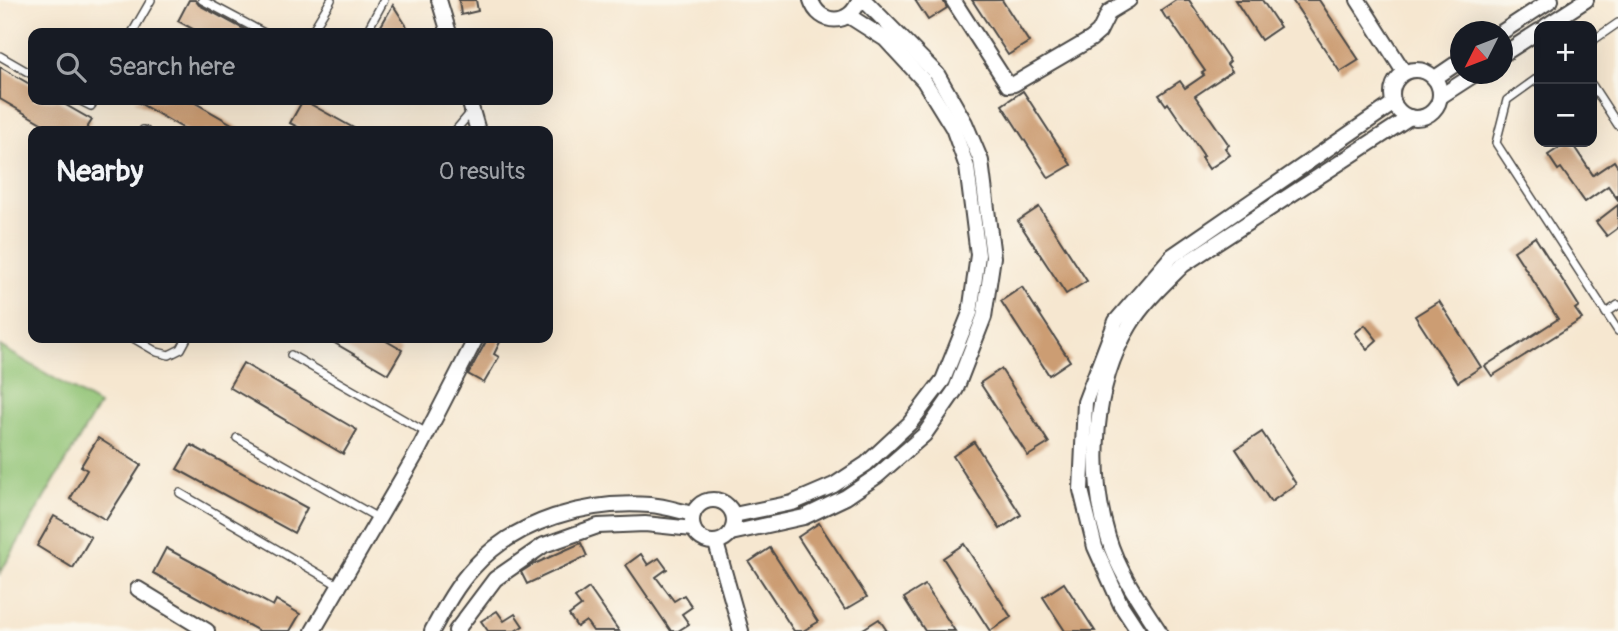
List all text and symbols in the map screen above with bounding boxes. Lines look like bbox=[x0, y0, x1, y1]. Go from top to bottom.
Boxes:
north arrow bbox=[1450, 21, 1513, 84]
map controls bbox=[1534, 21, 1597, 147]
button: + bbox=[1534, 21, 1597, 84]
search box bbox=[28, 28, 553, 105]
icon: search bbox=[52, 48, 90, 86]
text: Search here bbox=[108, 51, 235, 83]
button: − bbox=[1534, 84, 1597, 147]
text: Nearby bbox=[56, 153, 143, 190]
text: 0 results bbox=[439, 157, 525, 186]

